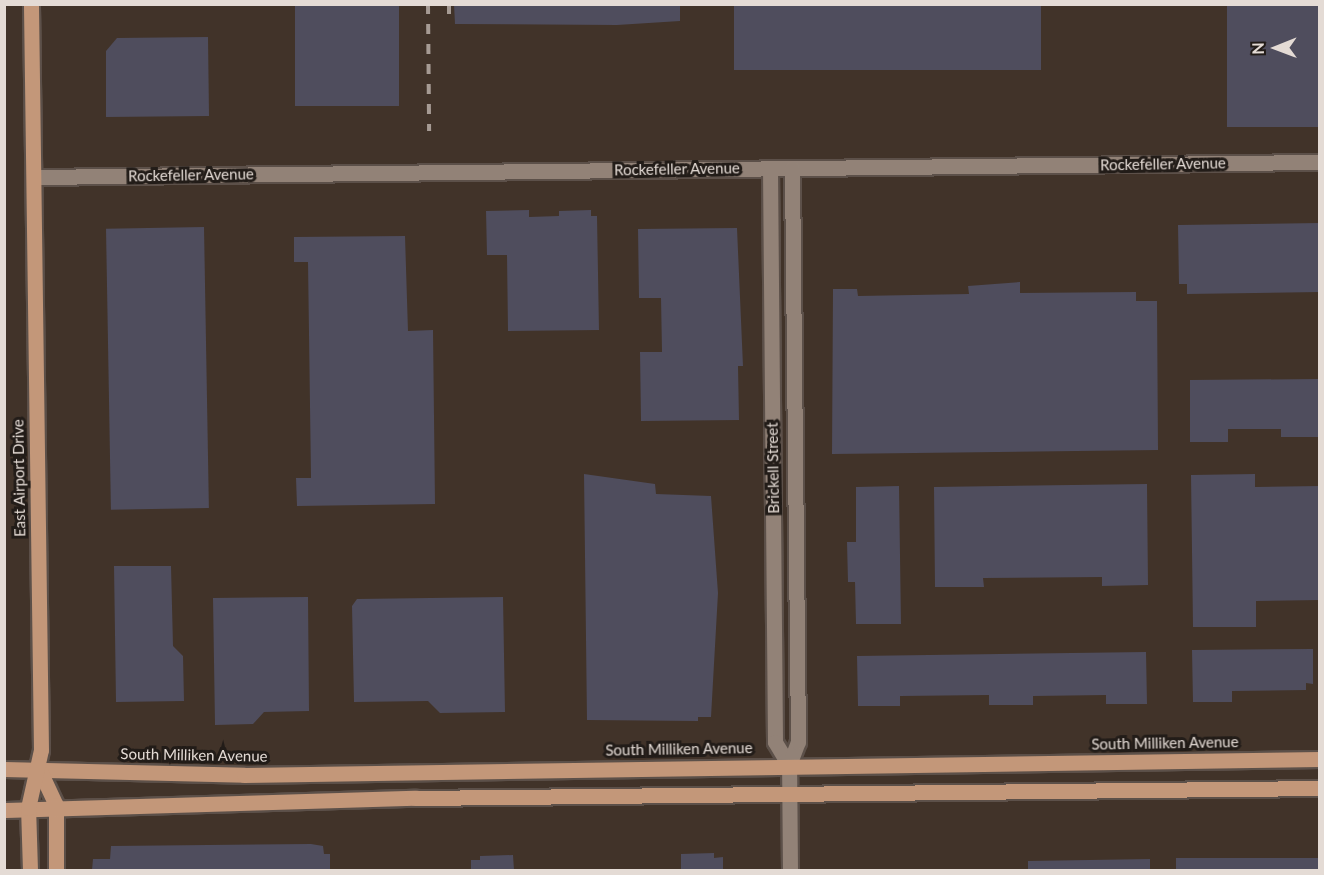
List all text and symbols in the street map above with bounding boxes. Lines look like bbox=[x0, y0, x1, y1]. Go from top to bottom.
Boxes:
north arrow bbox=[1246, 18, 1306, 78]
text: N bbox=[1248, 42, 1267, 55]
street label: Rockefeller Avenue bbox=[1100, 154, 1226, 174]
street label: Rockefeller Avenue bbox=[614, 159, 740, 179]
street label: Rockefeller Avenue bbox=[128, 165, 254, 185]
street label: East Airport Drive bbox=[9, 419, 29, 537]
street label: Brickell Street bbox=[763, 422, 783, 514]
street label: South Milliken Avenue bbox=[1091, 733, 1239, 753]
street label: South Milliken Avenue bbox=[605, 739, 753, 759]
street label: South Milliken Avenue bbox=[120, 745, 268, 765]

